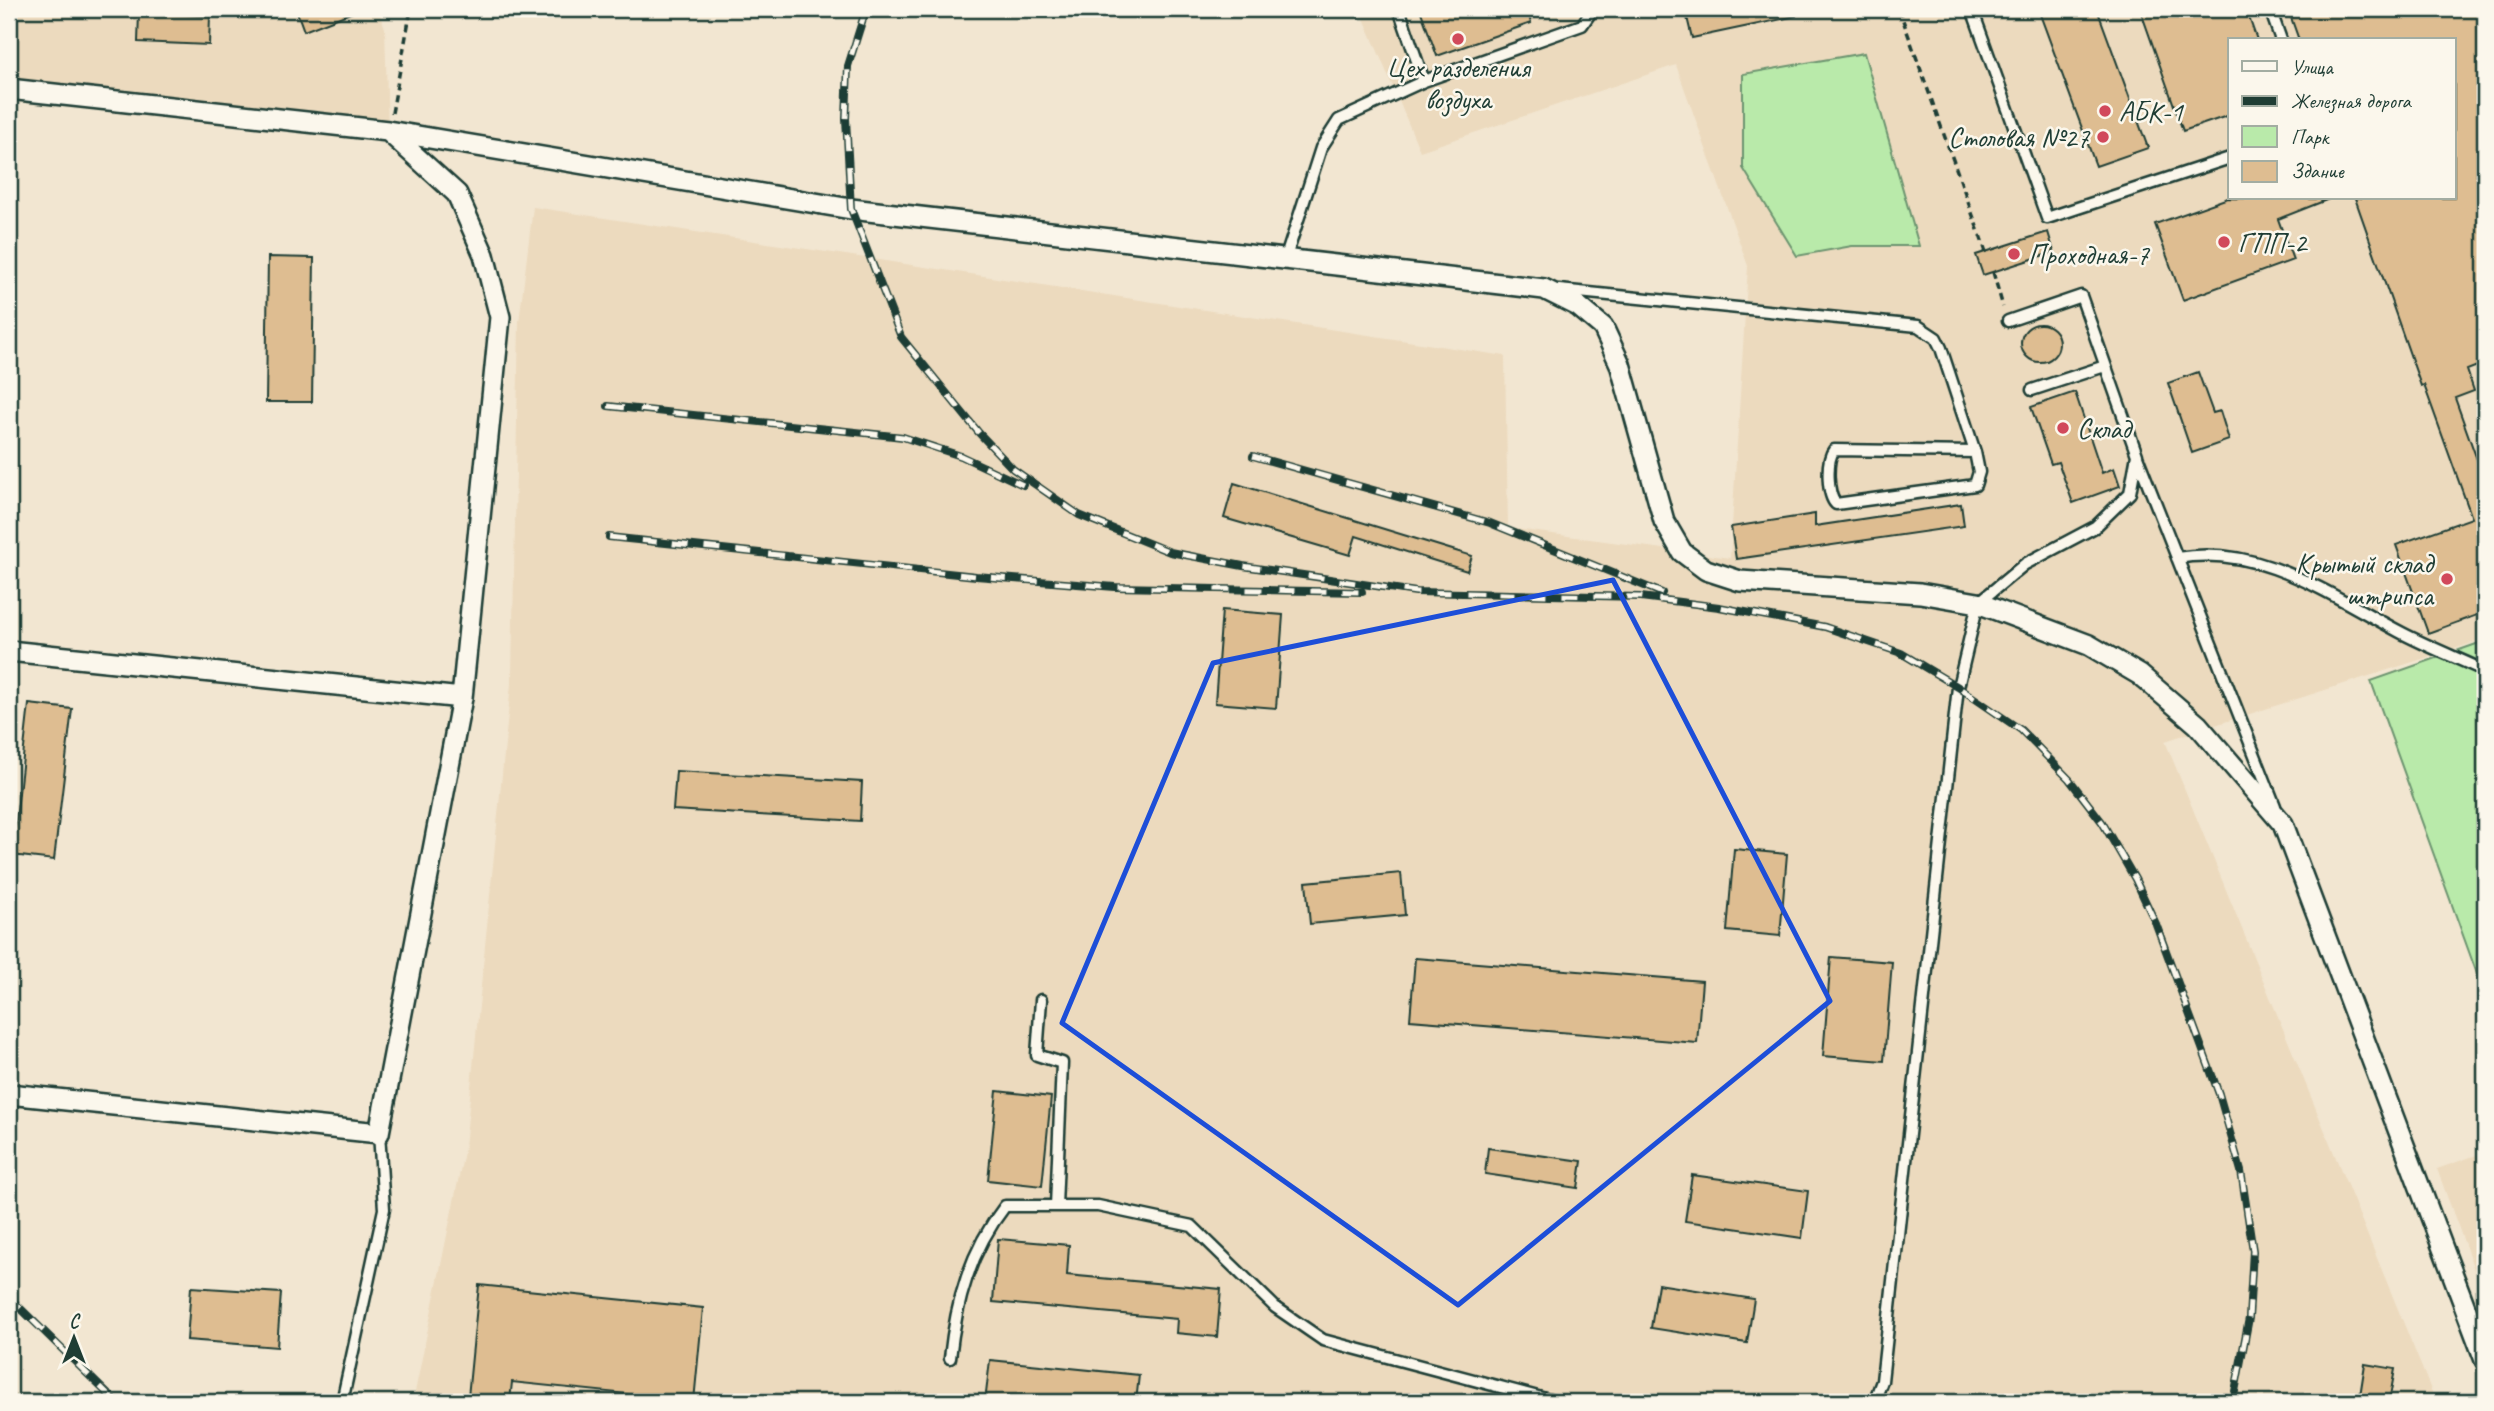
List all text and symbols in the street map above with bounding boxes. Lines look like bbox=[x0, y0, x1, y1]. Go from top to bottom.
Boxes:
marker: Цех разделения воздуха bbox=[1450, 31, 1466, 47]
legend bbox=[2228, 38, 2456, 200]
place label: Цех разделения воздуха bbox=[1386, 50, 1532, 117]
text: Улица bbox=[2291, 54, 2334, 80]
text: Железная дорога bbox=[2291, 88, 2412, 114]
place label: АБК-1 bbox=[2119, 94, 2184, 129]
marker: АБК-1 bbox=[2097, 103, 2113, 119]
place label: Столовая №27 bbox=[1948, 120, 2090, 155]
text: Парк bbox=[2291, 124, 2331, 150]
marker: Столовая №27 bbox=[2095, 129, 2111, 145]
text: Здание bbox=[2291, 158, 2345, 184]
place label: ГПП-2 bbox=[2238, 225, 2309, 260]
marker: ГПП-2 bbox=[2216, 234, 2232, 250]
place label: Проходная-7 bbox=[2028, 237, 2150, 272]
marker: Проходная-7 bbox=[2006, 246, 2022, 262]
place label: Склад bbox=[2077, 411, 2133, 446]
marker: Склад bbox=[2055, 420, 2071, 436]
place label: Крытый склад штрипса bbox=[2296, 546, 2436, 613]
marker: Крытый склад штрипса bbox=[2439, 571, 2455, 587]
north arrow bbox=[38, 1302, 108, 1372]
text: С bbox=[69, 1310, 81, 1334]

